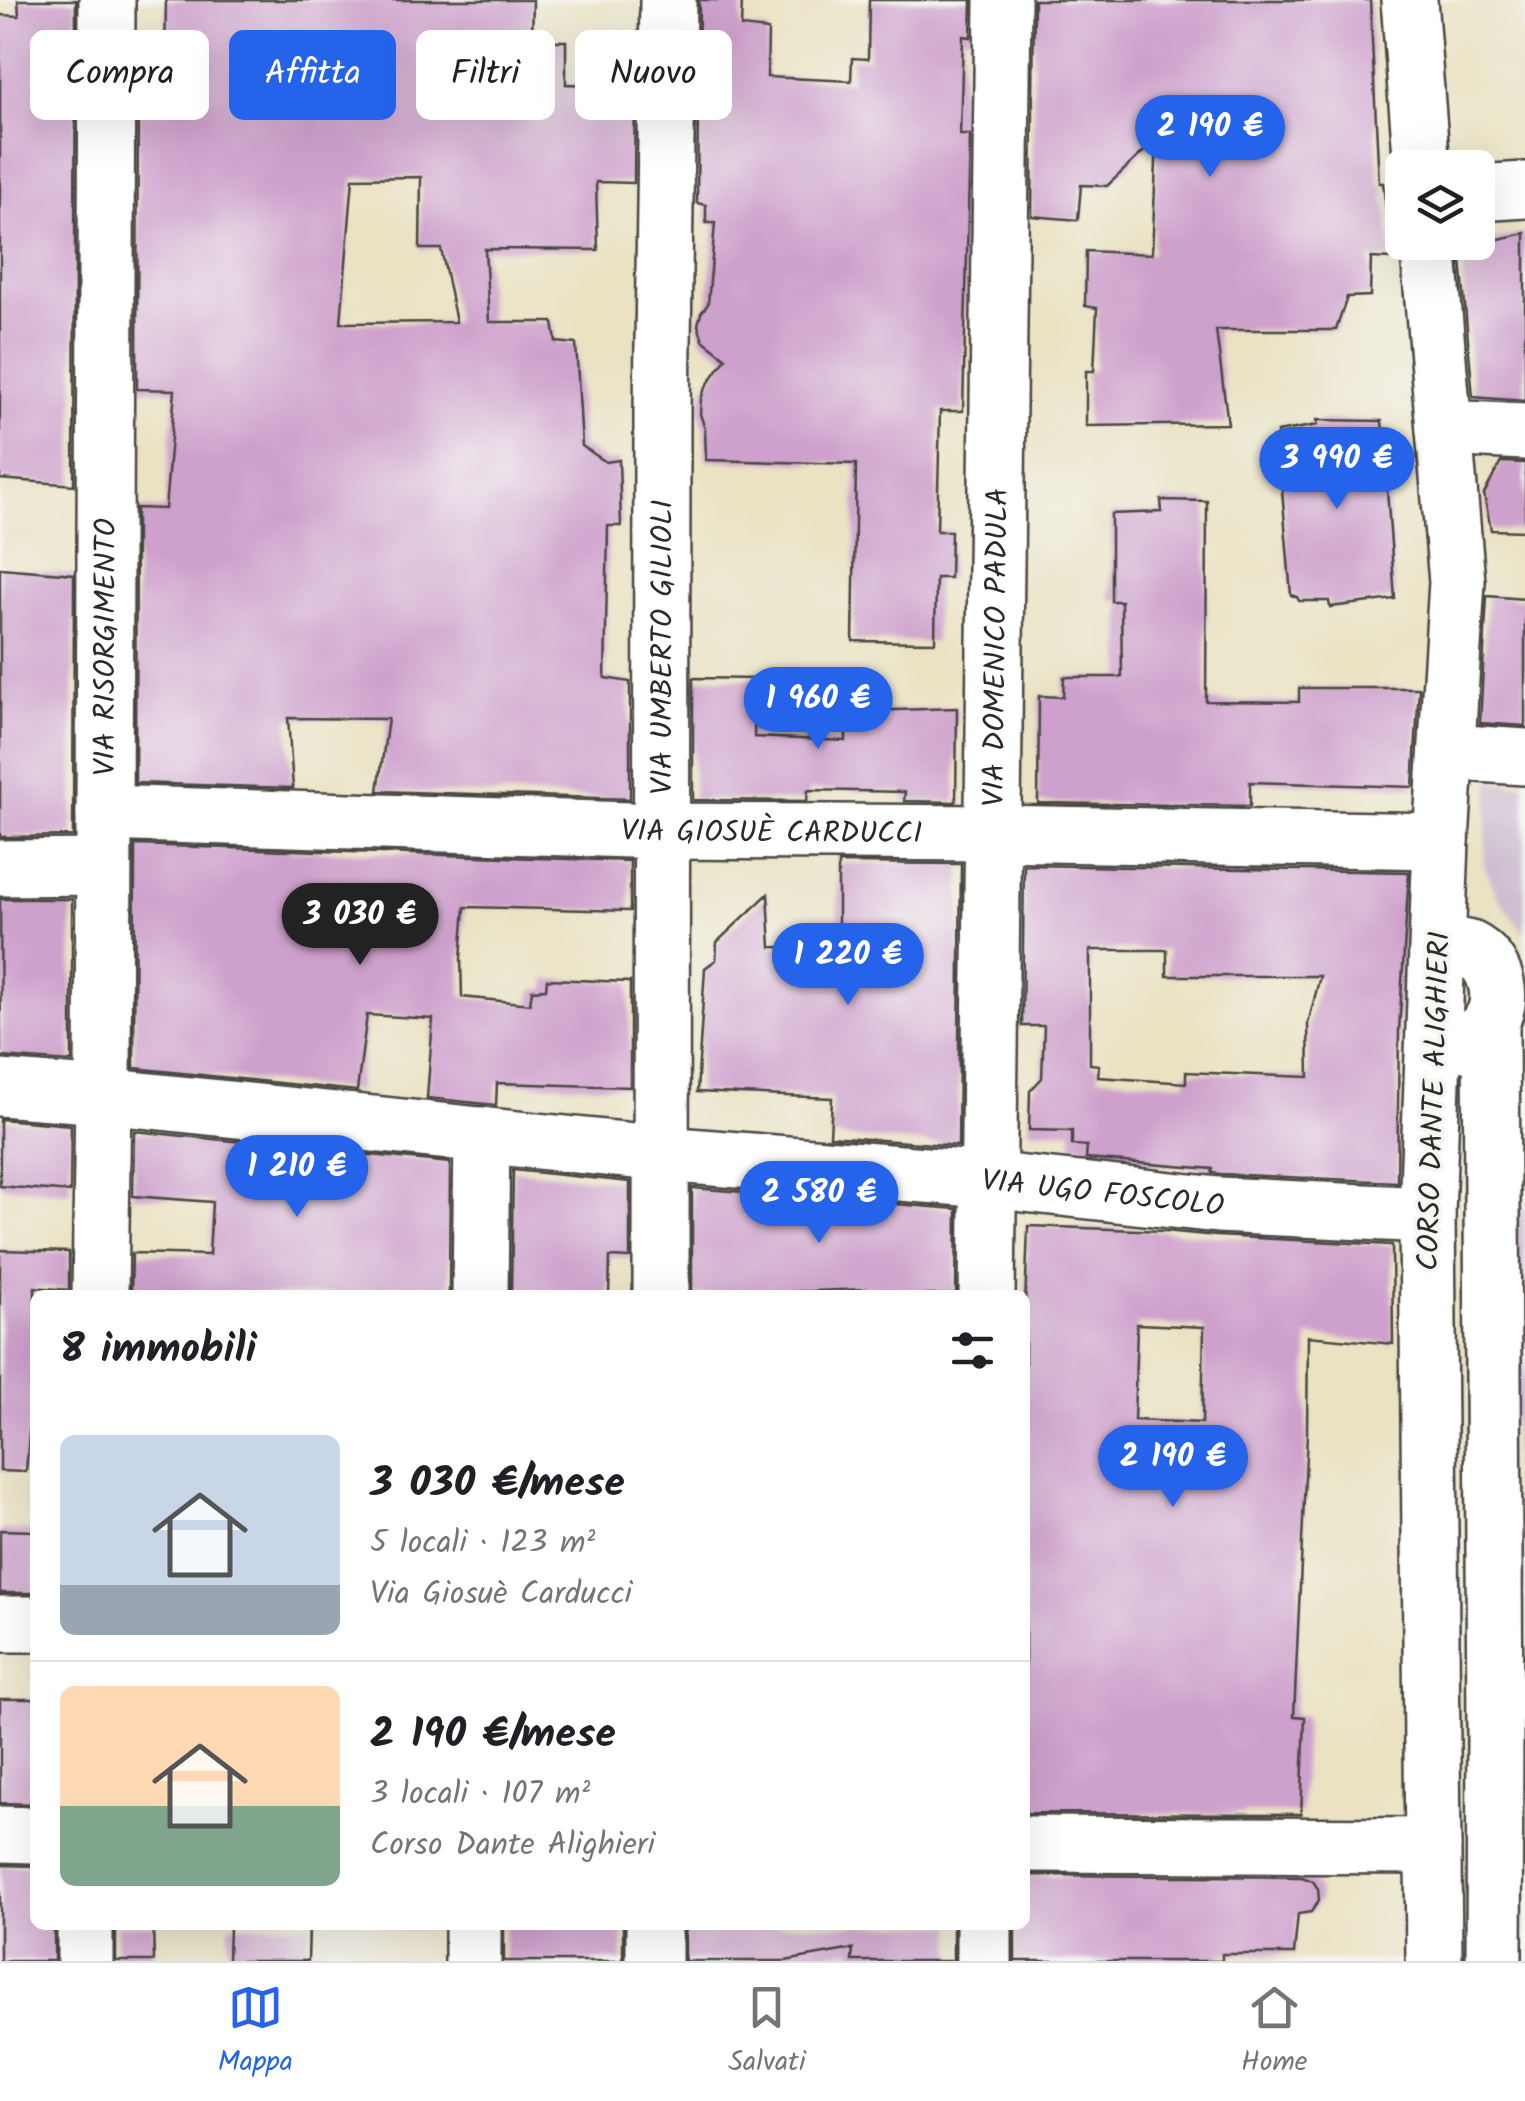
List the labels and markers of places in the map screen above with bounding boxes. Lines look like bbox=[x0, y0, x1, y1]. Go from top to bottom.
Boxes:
pin: 2 190 € bbox=[1118, 95, 1302, 180]
pin: 3 990 € bbox=[1245, 427, 1429, 512]
pin: 1 960 € bbox=[726, 667, 910, 752]
pin: 3 030 € bbox=[268, 883, 452, 968]
pin: 1 220 € bbox=[756, 923, 940, 1008]
pin: 1 210 € bbox=[205, 1135, 389, 1220]
pin: 2 580 € bbox=[727, 1161, 911, 1246]
pin: 2 190 € bbox=[1081, 1425, 1265, 1510]

